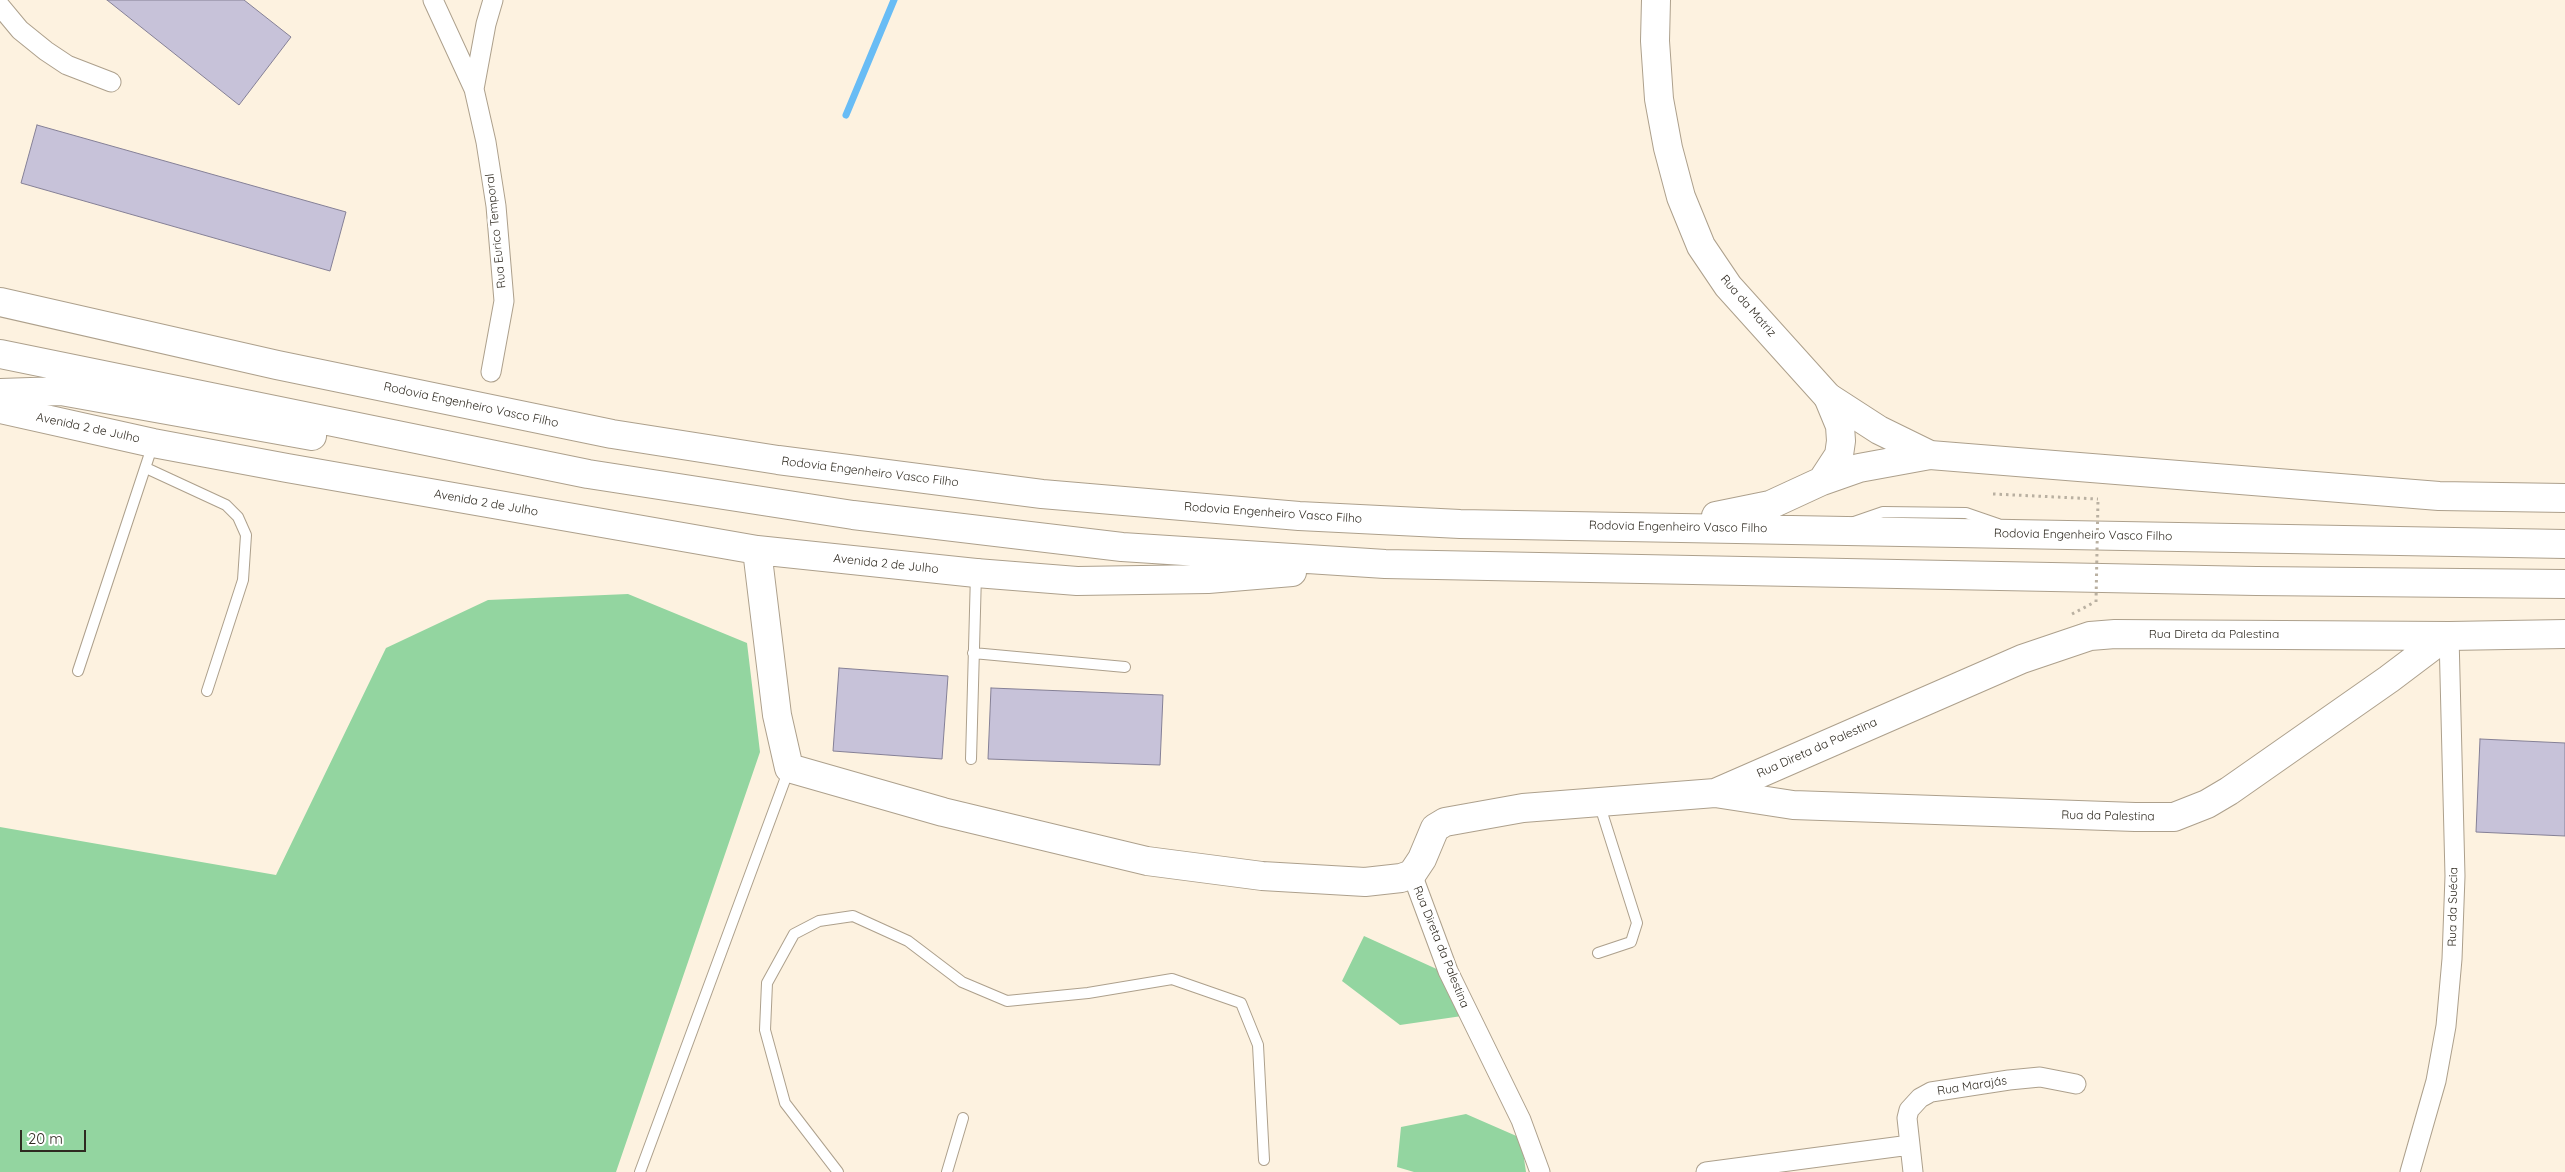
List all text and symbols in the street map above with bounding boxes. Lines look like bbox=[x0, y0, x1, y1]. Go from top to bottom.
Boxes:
street label: Rua Eurico Temporal bbox=[483, 173, 509, 289]
street label: Rua da Matriz bbox=[1717, 272, 1779, 340]
street label: Rodovia Engenheiro Vasco Filho bbox=[382, 379, 560, 431]
street label: Avenida 2 de Julho bbox=[35, 410, 141, 446]
street label: Rodovia Engenheiro Vasco Filho bbox=[781, 454, 959, 490]
street label: Avenida 2 de Julho bbox=[433, 487, 539, 519]
street label: Rodovia Engenheiro Vasco Filho bbox=[1183, 500, 1363, 526]
street label: Rodovia Engenheiro Vasco Filho bbox=[1589, 518, 1767, 536]
street label: Rodovia Engenheiro Vasco Filho bbox=[1994, 526, 2172, 544]
street label: Avenida 2 de Julho bbox=[833, 551, 939, 577]
street label: Rua Direta da Palestina bbox=[2149, 627, 2279, 641]
street label: Rua Direta da Palestina bbox=[1755, 715, 1879, 781]
street label: Rua da Palestina bbox=[2061, 808, 2155, 824]
street label: Rua da Suécia bbox=[2445, 867, 2461, 947]
street label: Rua Direta da Palestina bbox=[1410, 884, 1472, 1010]
street label: Rua Marajás bbox=[1936, 1073, 2008, 1099]
scale bar bbox=[22, 1120, 89, 1152]
text: 20 m bbox=[28, 1129, 63, 1148]

